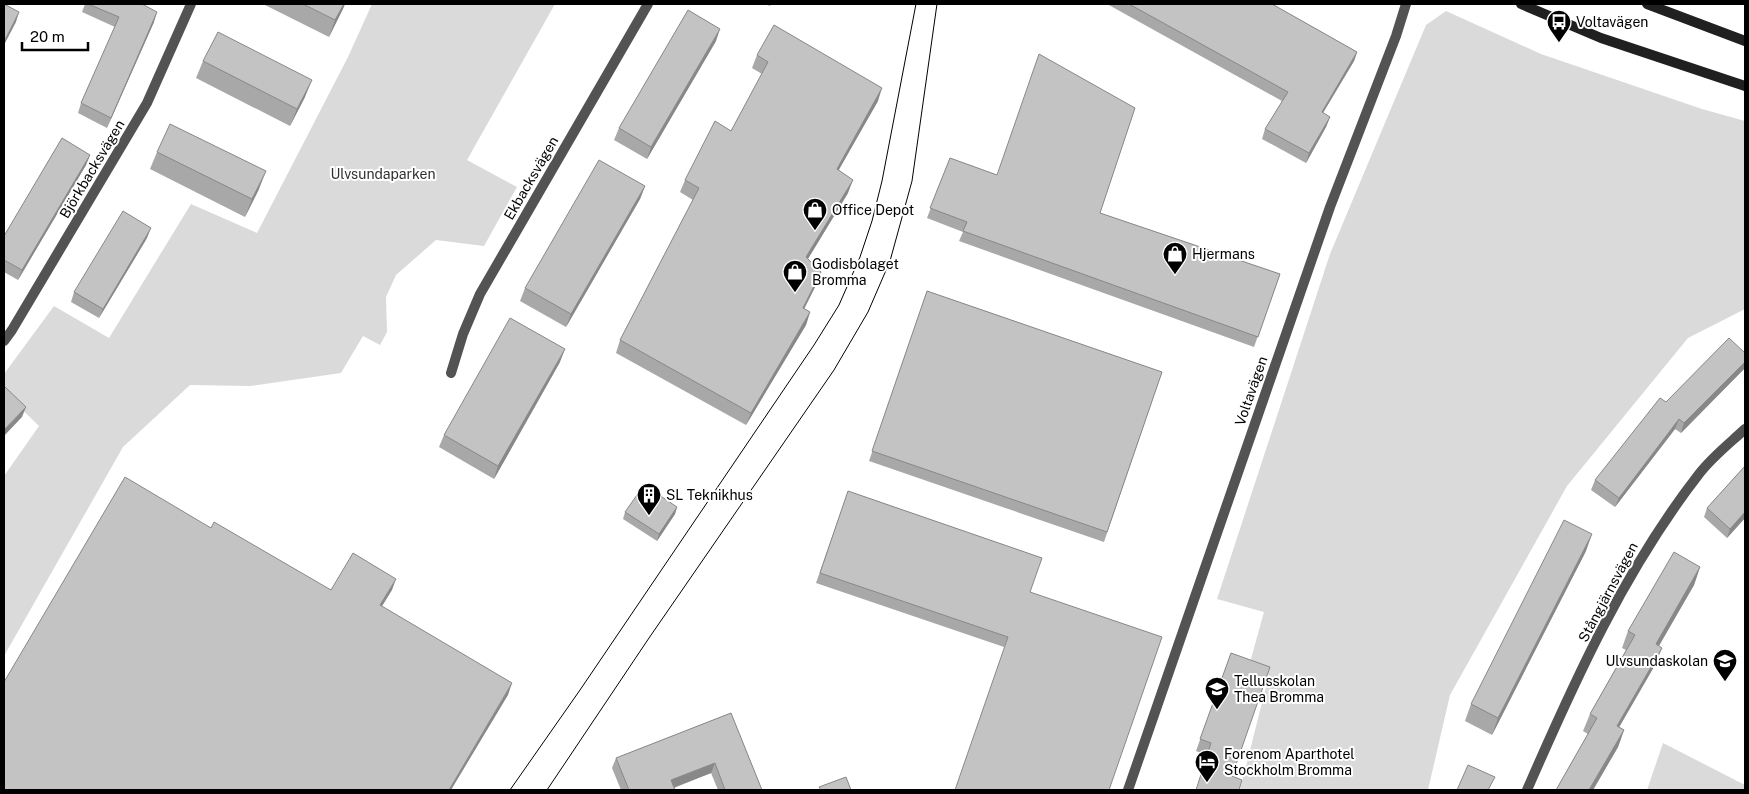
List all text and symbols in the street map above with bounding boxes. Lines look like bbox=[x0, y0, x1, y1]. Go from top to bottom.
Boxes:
bus stop icon: Voltavägen bbox=[1546, 9, 1572, 43]
place label: Voltavägen bbox=[1576, 14, 1648, 30]
scale bar bbox=[22, 20, 89, 52]
text: 20 m bbox=[30, 28, 65, 45]
street label: Björkbacksvägen bbox=[56, 117, 128, 221]
street label: Ekbacksvägen bbox=[501, 133, 561, 223]
park label: Ulvsundaparken bbox=[330, 166, 436, 182]
shop icon: Office Depot bbox=[802, 197, 828, 231]
place label: Office Depot bbox=[832, 202, 914, 218]
shop icon: Hjermans bbox=[1162, 241, 1188, 275]
place label: Hjermans bbox=[1192, 246, 1255, 262]
place label: Godisbolaget Bromma bbox=[812, 256, 899, 288]
shop icon: Godisbolaget Bromma bbox=[782, 259, 808, 293]
street label: Voltavägen bbox=[1232, 354, 1270, 428]
building icon: SL Teknikhus bbox=[636, 482, 662, 516]
place label: SL Teknikhus bbox=[666, 487, 753, 503]
street label: Stångjärnsvägen bbox=[1575, 539, 1641, 645]
school or university icon: Ulvsundaskolan bbox=[1712, 648, 1738, 682]
place label: Ulvsundaskolan bbox=[1605, 653, 1708, 669]
place label: Tellusskolan Thea Bromma bbox=[1234, 673, 1324, 705]
school or university icon: Tellusskolan Thea Bromma bbox=[1204, 676, 1230, 710]
place label: Forenom Aparthotel Stockholm Bromma bbox=[1224, 746, 1355, 778]
hotel icon: Forenom Aparthotel Stockholm Bromma bbox=[1194, 749, 1220, 783]

